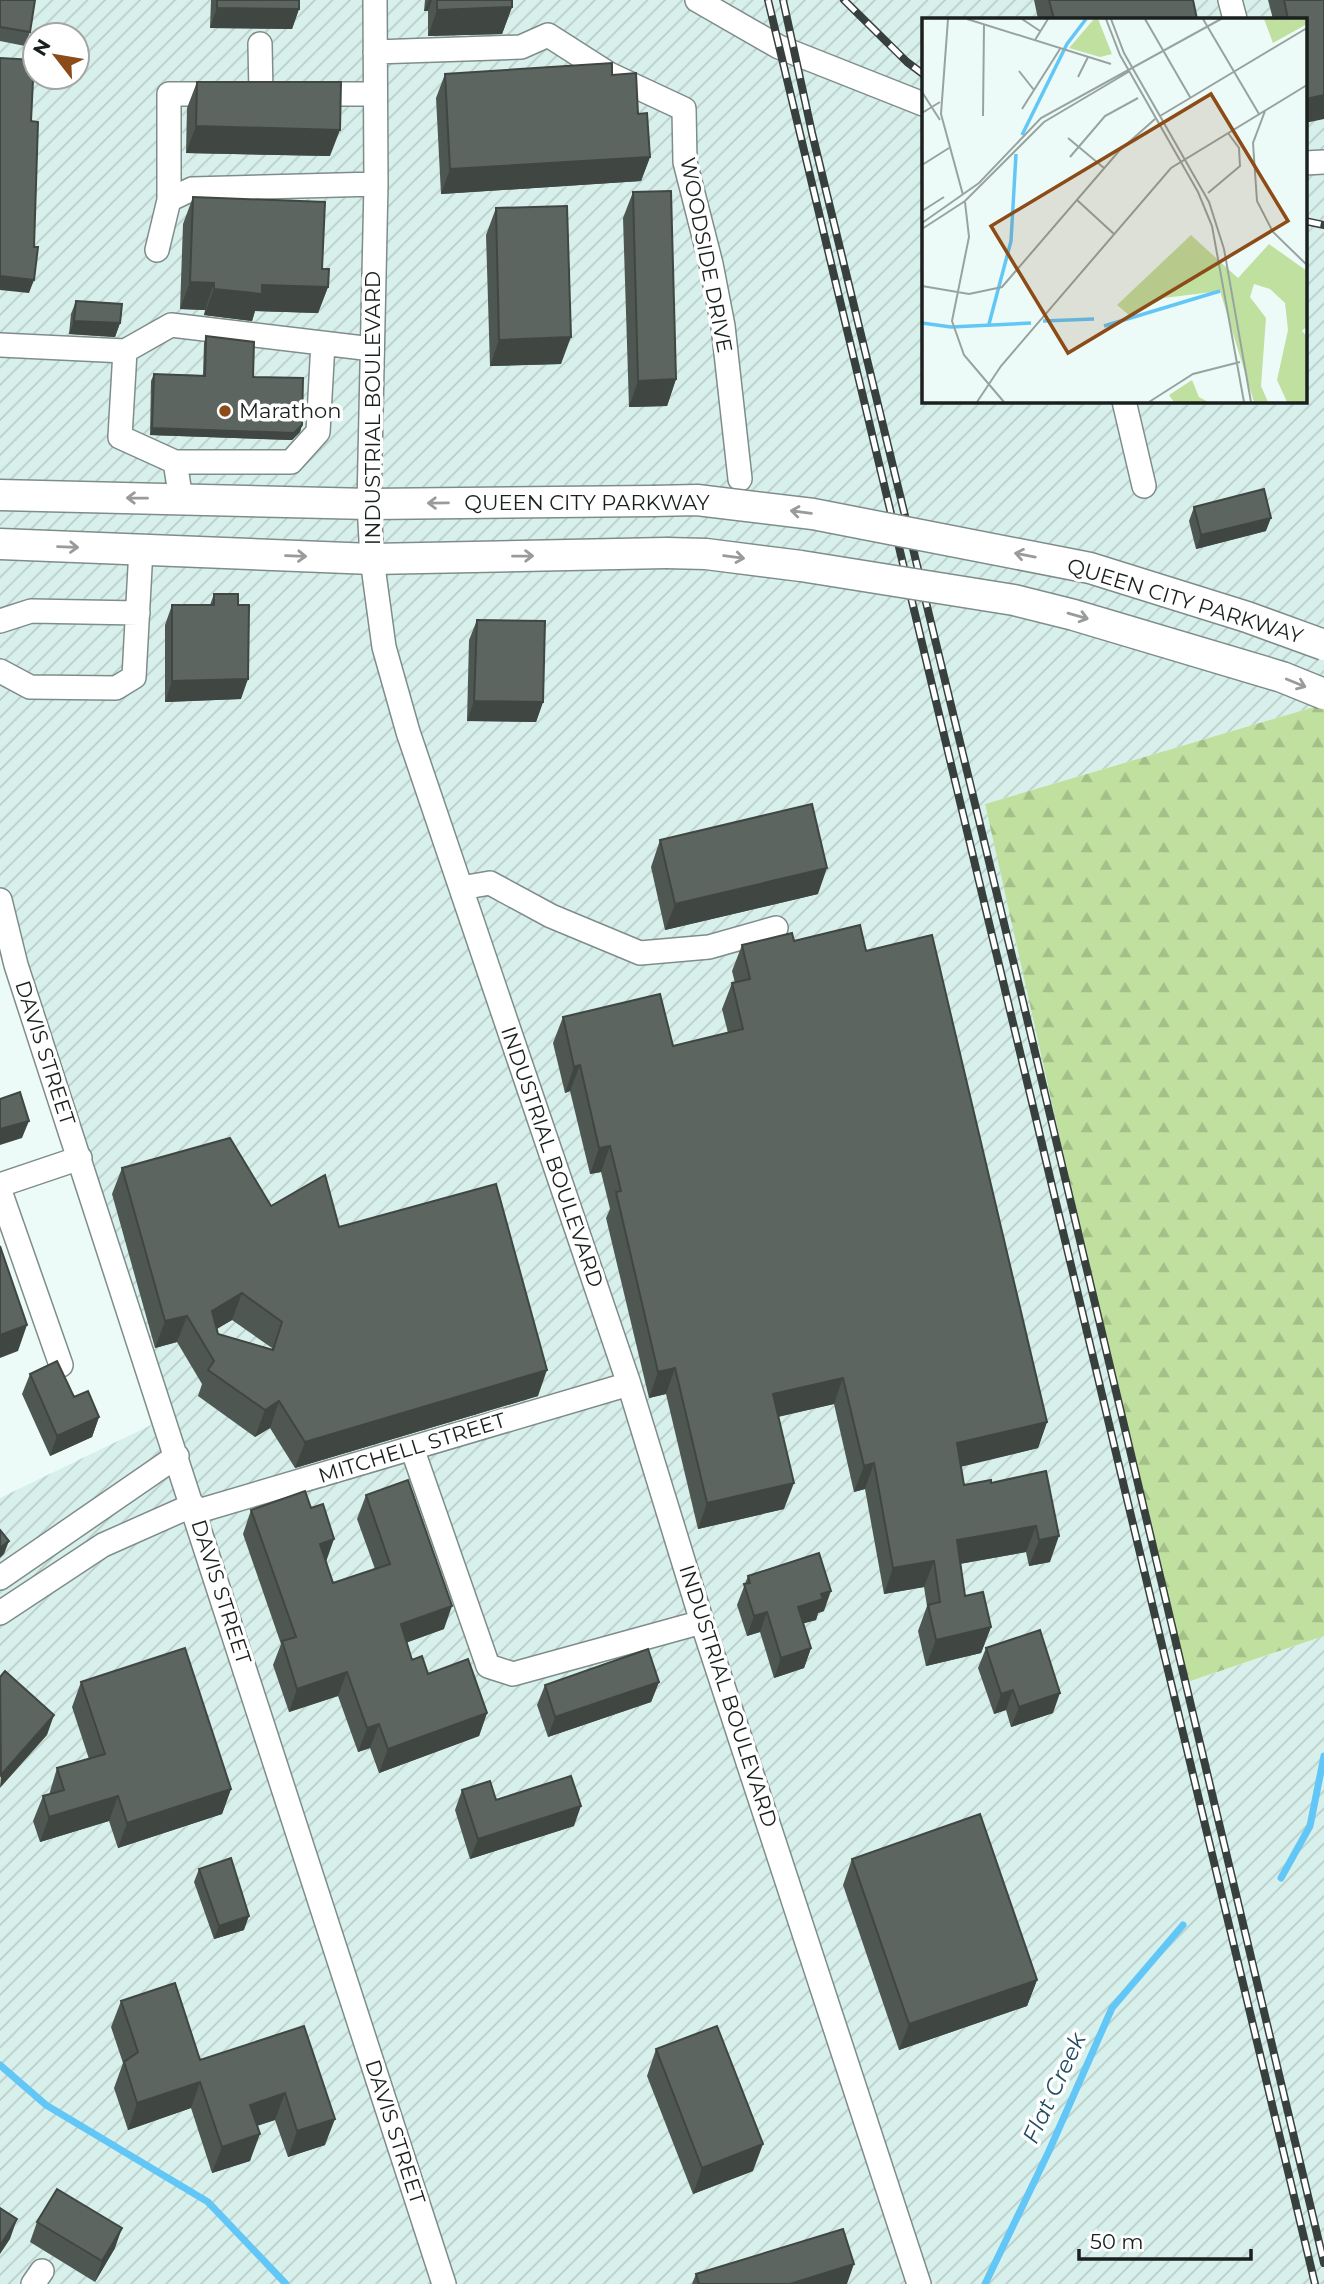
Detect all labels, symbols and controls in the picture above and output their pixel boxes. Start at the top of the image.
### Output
inset map [922,18,1306,402]
north arrow [21,21,91,91]
text: N [28,35,56,60]
street label: WOODSIDE DRIVE [675,155,738,355]
street label: INDUSTRIAL BOULEVARD [360,271,385,545]
place label: Marathon [239,398,342,423]
marker: Marathon [217,403,233,419]
street label: QUEEN CITY PARKWAY [464,490,710,515]
one-way arrow [125,492,148,505]
one-way arrow [426,496,449,510]
one-way arrow [790,506,813,519]
one-way arrow [56,540,79,553]
one-way arrow [1014,548,1037,561]
one-way arrow [284,549,307,562]
one-way arrow [511,549,534,562]
one-way arrow [722,551,744,564]
street label: QUEEN CITY PARKWAY [1064,553,1307,649]
one-way arrow [1067,611,1089,624]
one-way arrow [1284,677,1306,690]
street label: DAVIS STREET [10,977,81,1128]
street label: INDUSTRIAL BOULEVARD [496,1023,609,1291]
street label: MITCHELL STREET [315,1407,509,1488]
street label: DAVIS STREET [186,1516,257,1667]
street label: INDUSTRIAL BOULEVARD [674,1562,783,1830]
water label: Flat Creek [1016,2027,1092,2148]
street label: DAVIS STREET [360,2056,431,2207]
scale bar [1079,2218,1250,2262]
text: 50 m [1090,2229,1144,2254]

